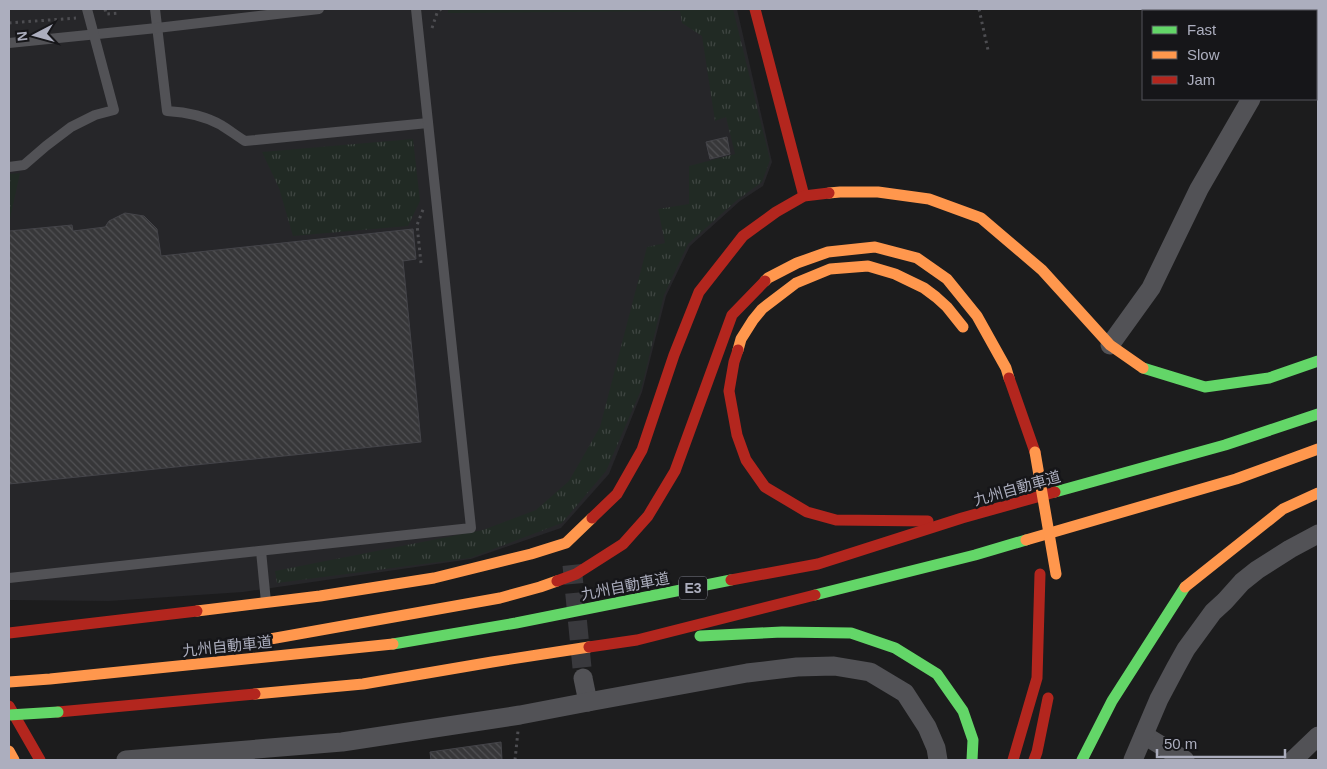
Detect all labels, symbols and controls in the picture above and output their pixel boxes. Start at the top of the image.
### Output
north arrow [10,10,60,60]
legend [1142,10,1317,100]
text: Fast [1187,21,1217,38]
text: N [14,30,31,42]
text: Slow [1187,46,1220,63]
text: Jam [1187,71,1215,88]
street label: 九州自動車道 [971,467,1063,509]
street label: 九州自動車道 [579,569,671,603]
road number: E3 [679,576,707,600]
street label: 九州自動車道 [181,633,273,659]
scale bar [1157,726,1284,758]
text: 50 m [1164,735,1197,752]

